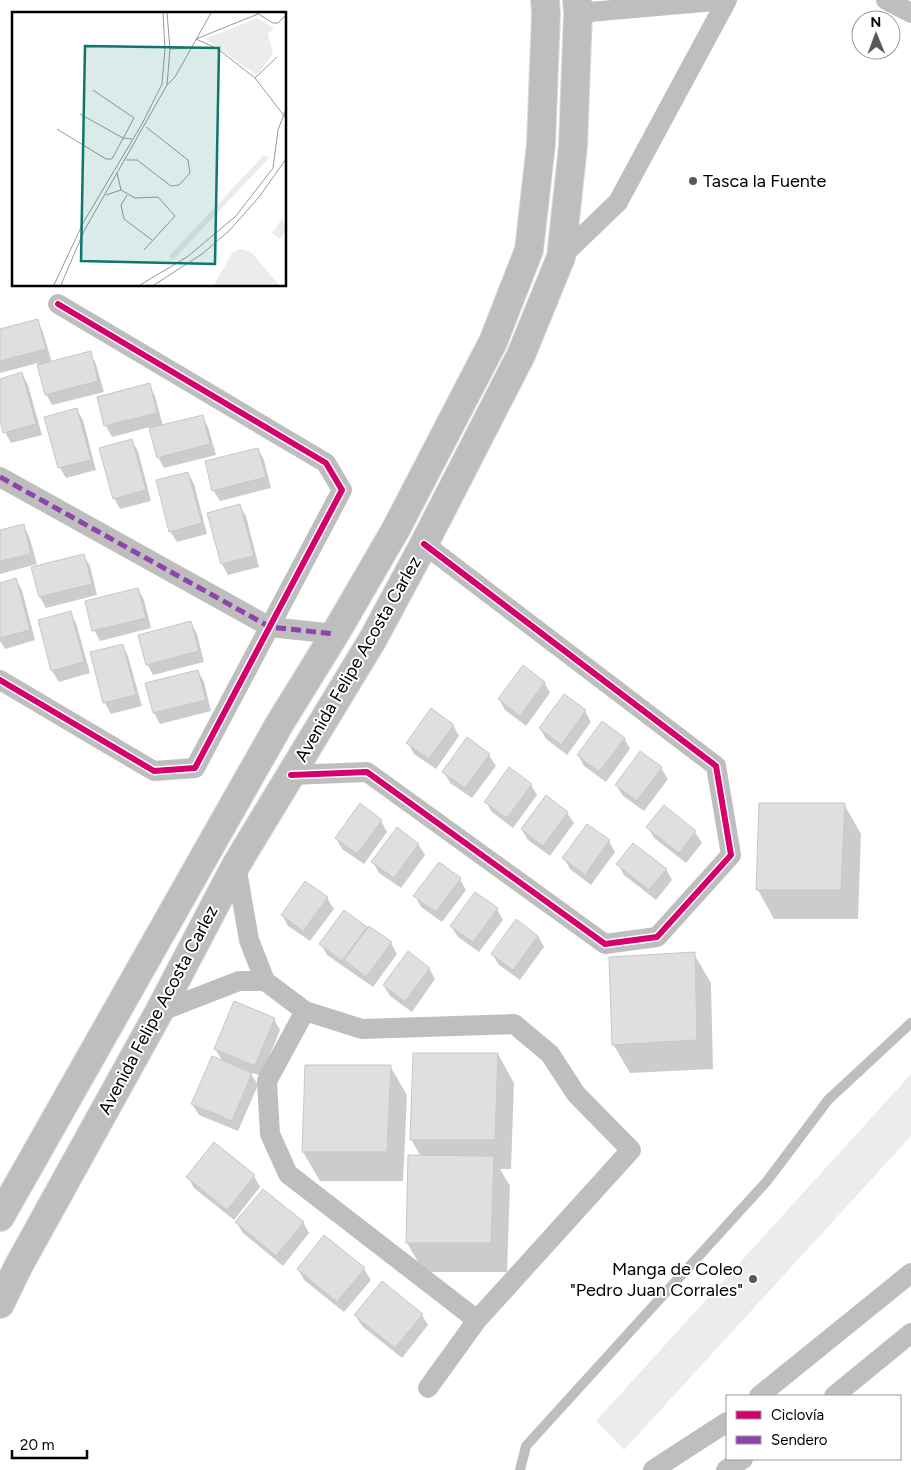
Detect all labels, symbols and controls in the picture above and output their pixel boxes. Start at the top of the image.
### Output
north arrow [851,10,901,60]
inset map [12,12,286,286]
text: N [870,14,881,31]
place label: Tasca la Fuente [703,170,827,192]
marker: Tasca la Fuente [687,175,699,187]
street label: Avenida Felipe Acosta Carlez [290,552,426,766]
street label: Avenida Felipe Acosta Carlez [93,901,223,1118]
place label: Manga de Coleo "Pedro Juan Corrales" [570,1258,743,1301]
marker: Manga de Coleo "Pedro Juan Corrales" [747,1273,759,1285]
legend [726,1395,901,1460]
text: Ciclovía [771,1406,824,1424]
scale bar [12,1428,88,1460]
text: Sendero [771,1431,828,1449]
text: 20 m [20,1436,54,1454]

